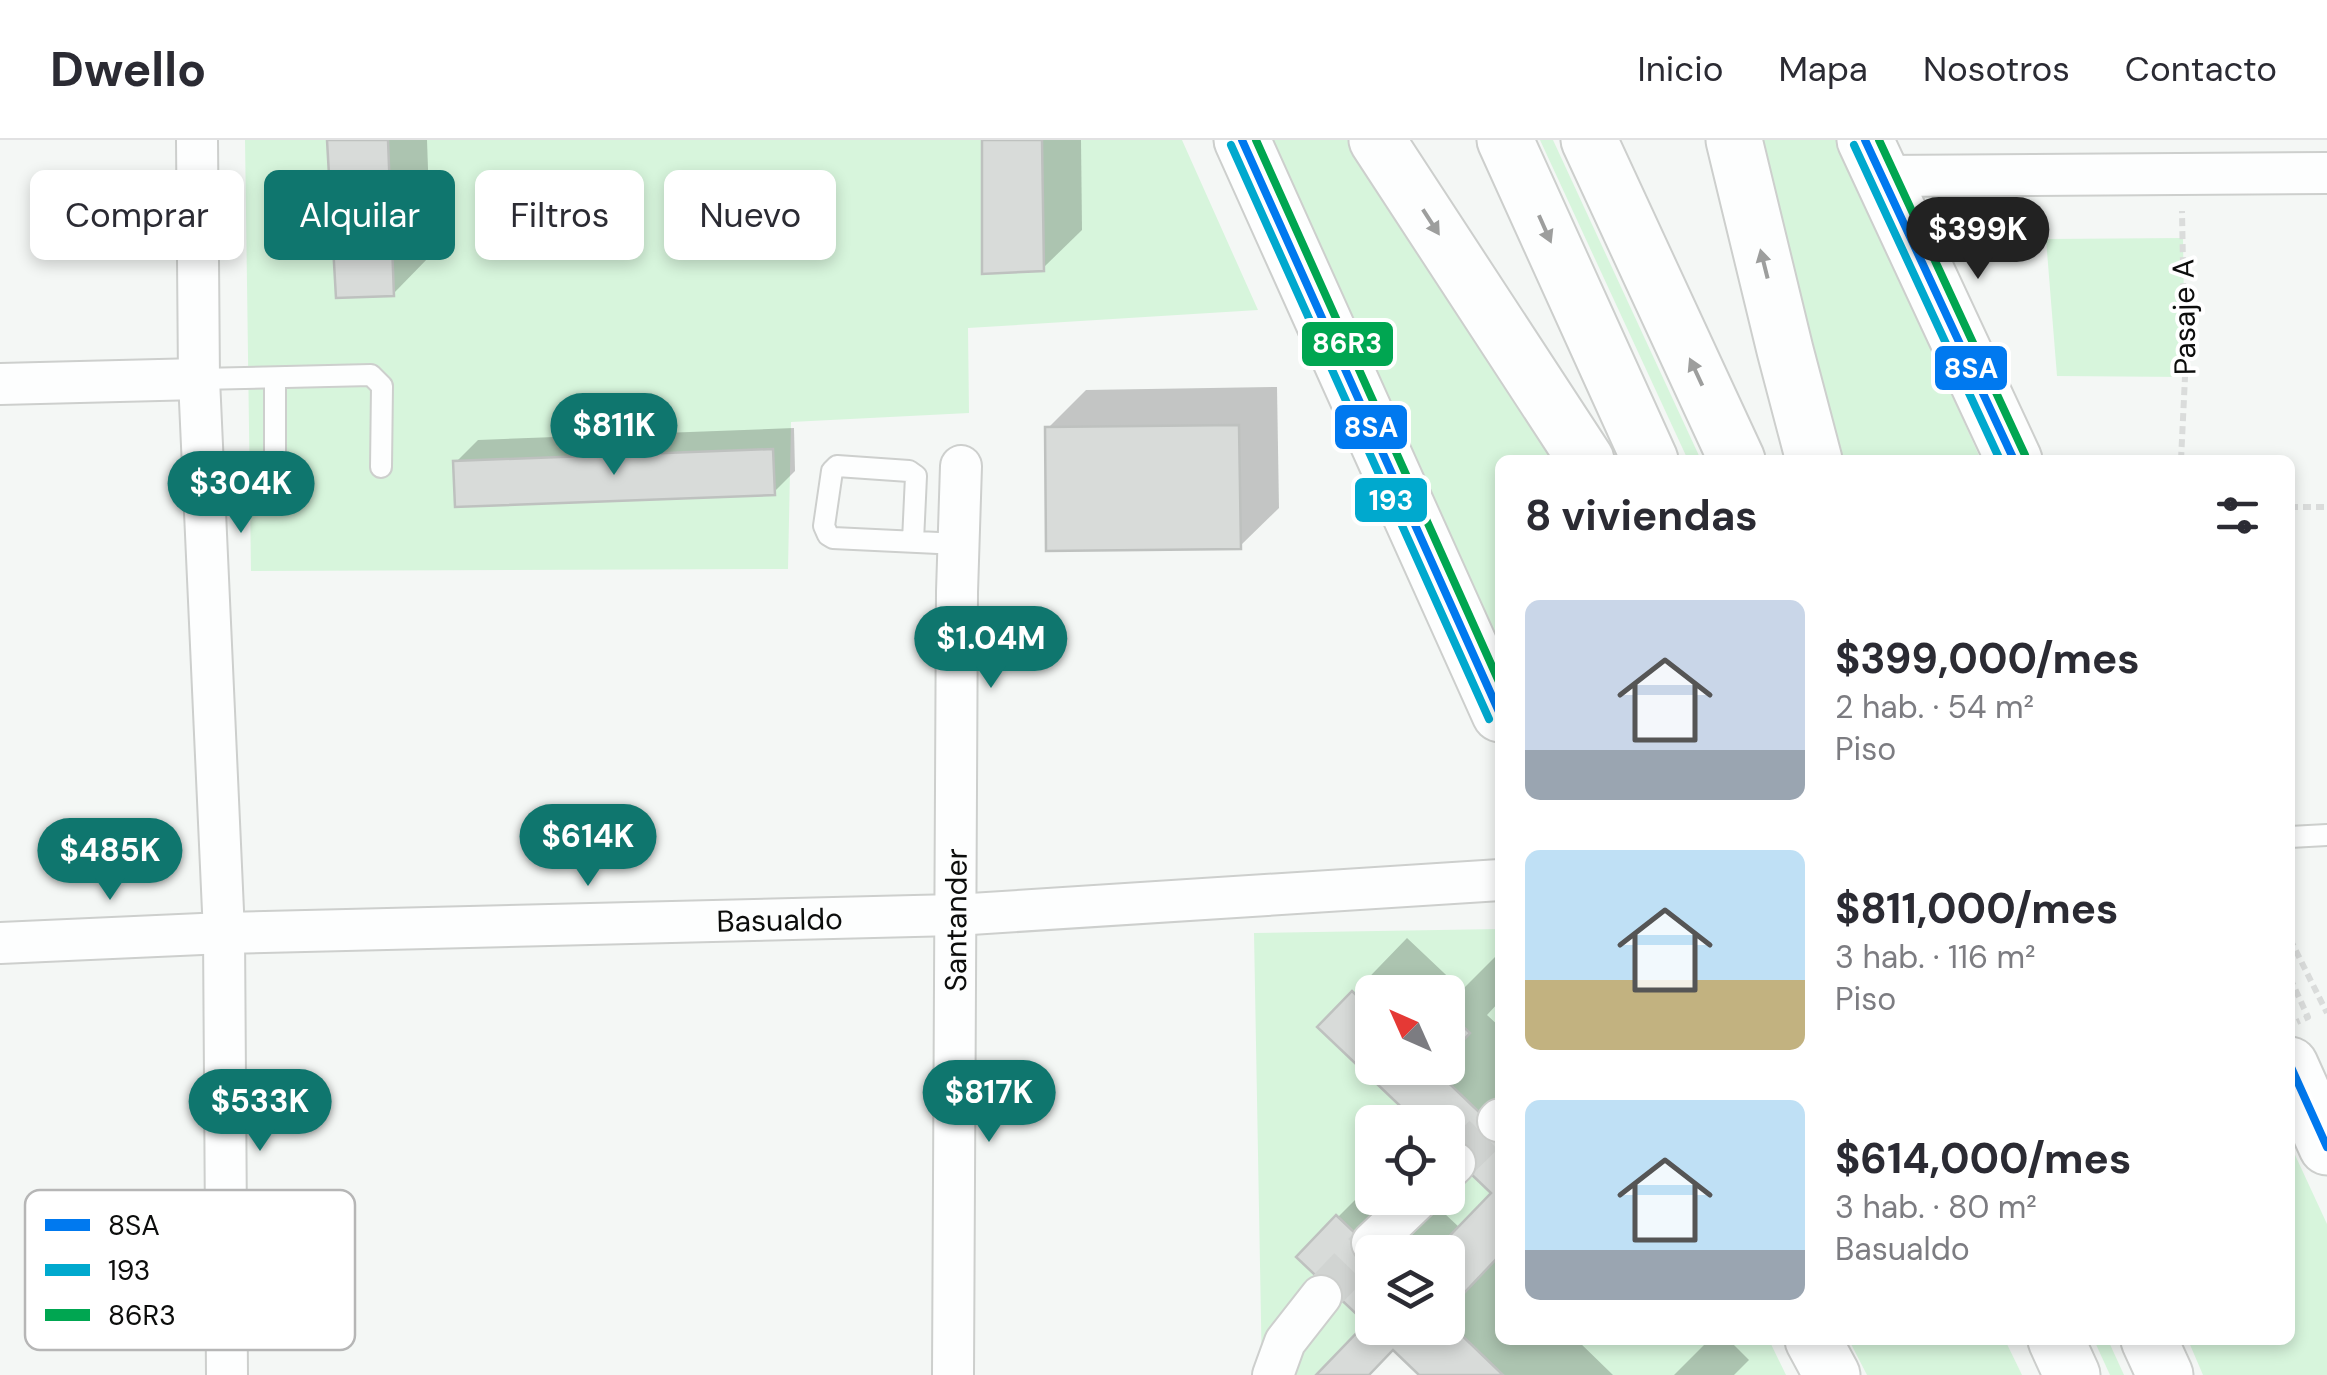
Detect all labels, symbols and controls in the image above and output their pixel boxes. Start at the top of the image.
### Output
text: Dwello [50,38,206,101]
text: Inicio [1638,46,1723,92]
text: Mapa [1778,46,1868,92]
text: Nosotros [1923,46,2070,92]
text: Contacto [2125,46,2277,92]
chip: Comprar [30,170,244,260]
chip: Alquilar [264,170,455,260]
chip: Filtros [475,170,644,260]
chip: Nuevo [664,170,836,260]
pin: $399K [1908,197,2048,282]
one-way arrow [1421,208,1439,235]
text: $399K [1928,208,2028,250]
one-way arrow [1537,215,1554,244]
one-way arrow [1756,248,1771,279]
street label: Pasaje A [2163,258,2205,376]
line badge: 86R3 [1300,320,1395,368]
text: 86R3 [1312,325,1382,362]
line badge: 8SA [1933,344,2009,392]
text: 8SA [1944,350,1998,387]
one-way arrow [1688,357,1705,386]
pin: $811K [544,393,684,478]
line badge: 8SA [1333,403,1409,451]
text: $811K [572,404,656,446]
text: 8SA [1344,409,1398,446]
pin: $304K [171,451,311,536]
text: $304K [190,462,292,504]
line badge: 193 [1353,476,1429,524]
text: 193 [1369,482,1413,519]
text: 8 viviendas [1525,488,1758,543]
icon: filters [2210,488,2265,543]
pin: $1.04M [910,606,1072,691]
text: $1.04M [936,617,1046,659]
text: $399,000/mes [1835,631,2140,686]
icon: home [1605,640,1725,760]
text: 2 hab. · 54 m² [1835,686,2034,728]
text: Piso [1835,728,1896,770]
pin: $614K [518,804,658,889]
text: $614K [542,815,634,857]
pin: $485K [40,818,180,903]
text: $485K [59,829,161,871]
street label: Santander [935,848,975,992]
text: $811,000/mes [1835,881,2118,936]
icon: home [1605,890,1725,1010]
street label: Basualdo [716,898,843,940]
text: 3 hab. · 116 m² [1835,936,2036,978]
north arrow [1355,975,1465,1085]
map controls [1355,975,1465,1345]
text: Piso [1835,978,1896,1020]
pin: $817K [919,1060,1059,1145]
pin: $533K [190,1069,330,1154]
text: $817K [945,1071,1033,1113]
text: $533K [211,1080,309,1122]
button: locate [1355,1105,1465,1215]
text: $614,000/mes [1835,1131,2131,1186]
icon: home [1605,1140,1725,1260]
text: 3 hab. · 80 m² [1835,1186,2037,1228]
legend [25,1190,355,1350]
text: 8SA [108,1207,160,1244]
text: Basualdo [1835,1228,1970,1270]
button: layers [1355,1235,1465,1345]
text: 193 [108,1252,150,1289]
text: 86R3 [108,1297,176,1334]

